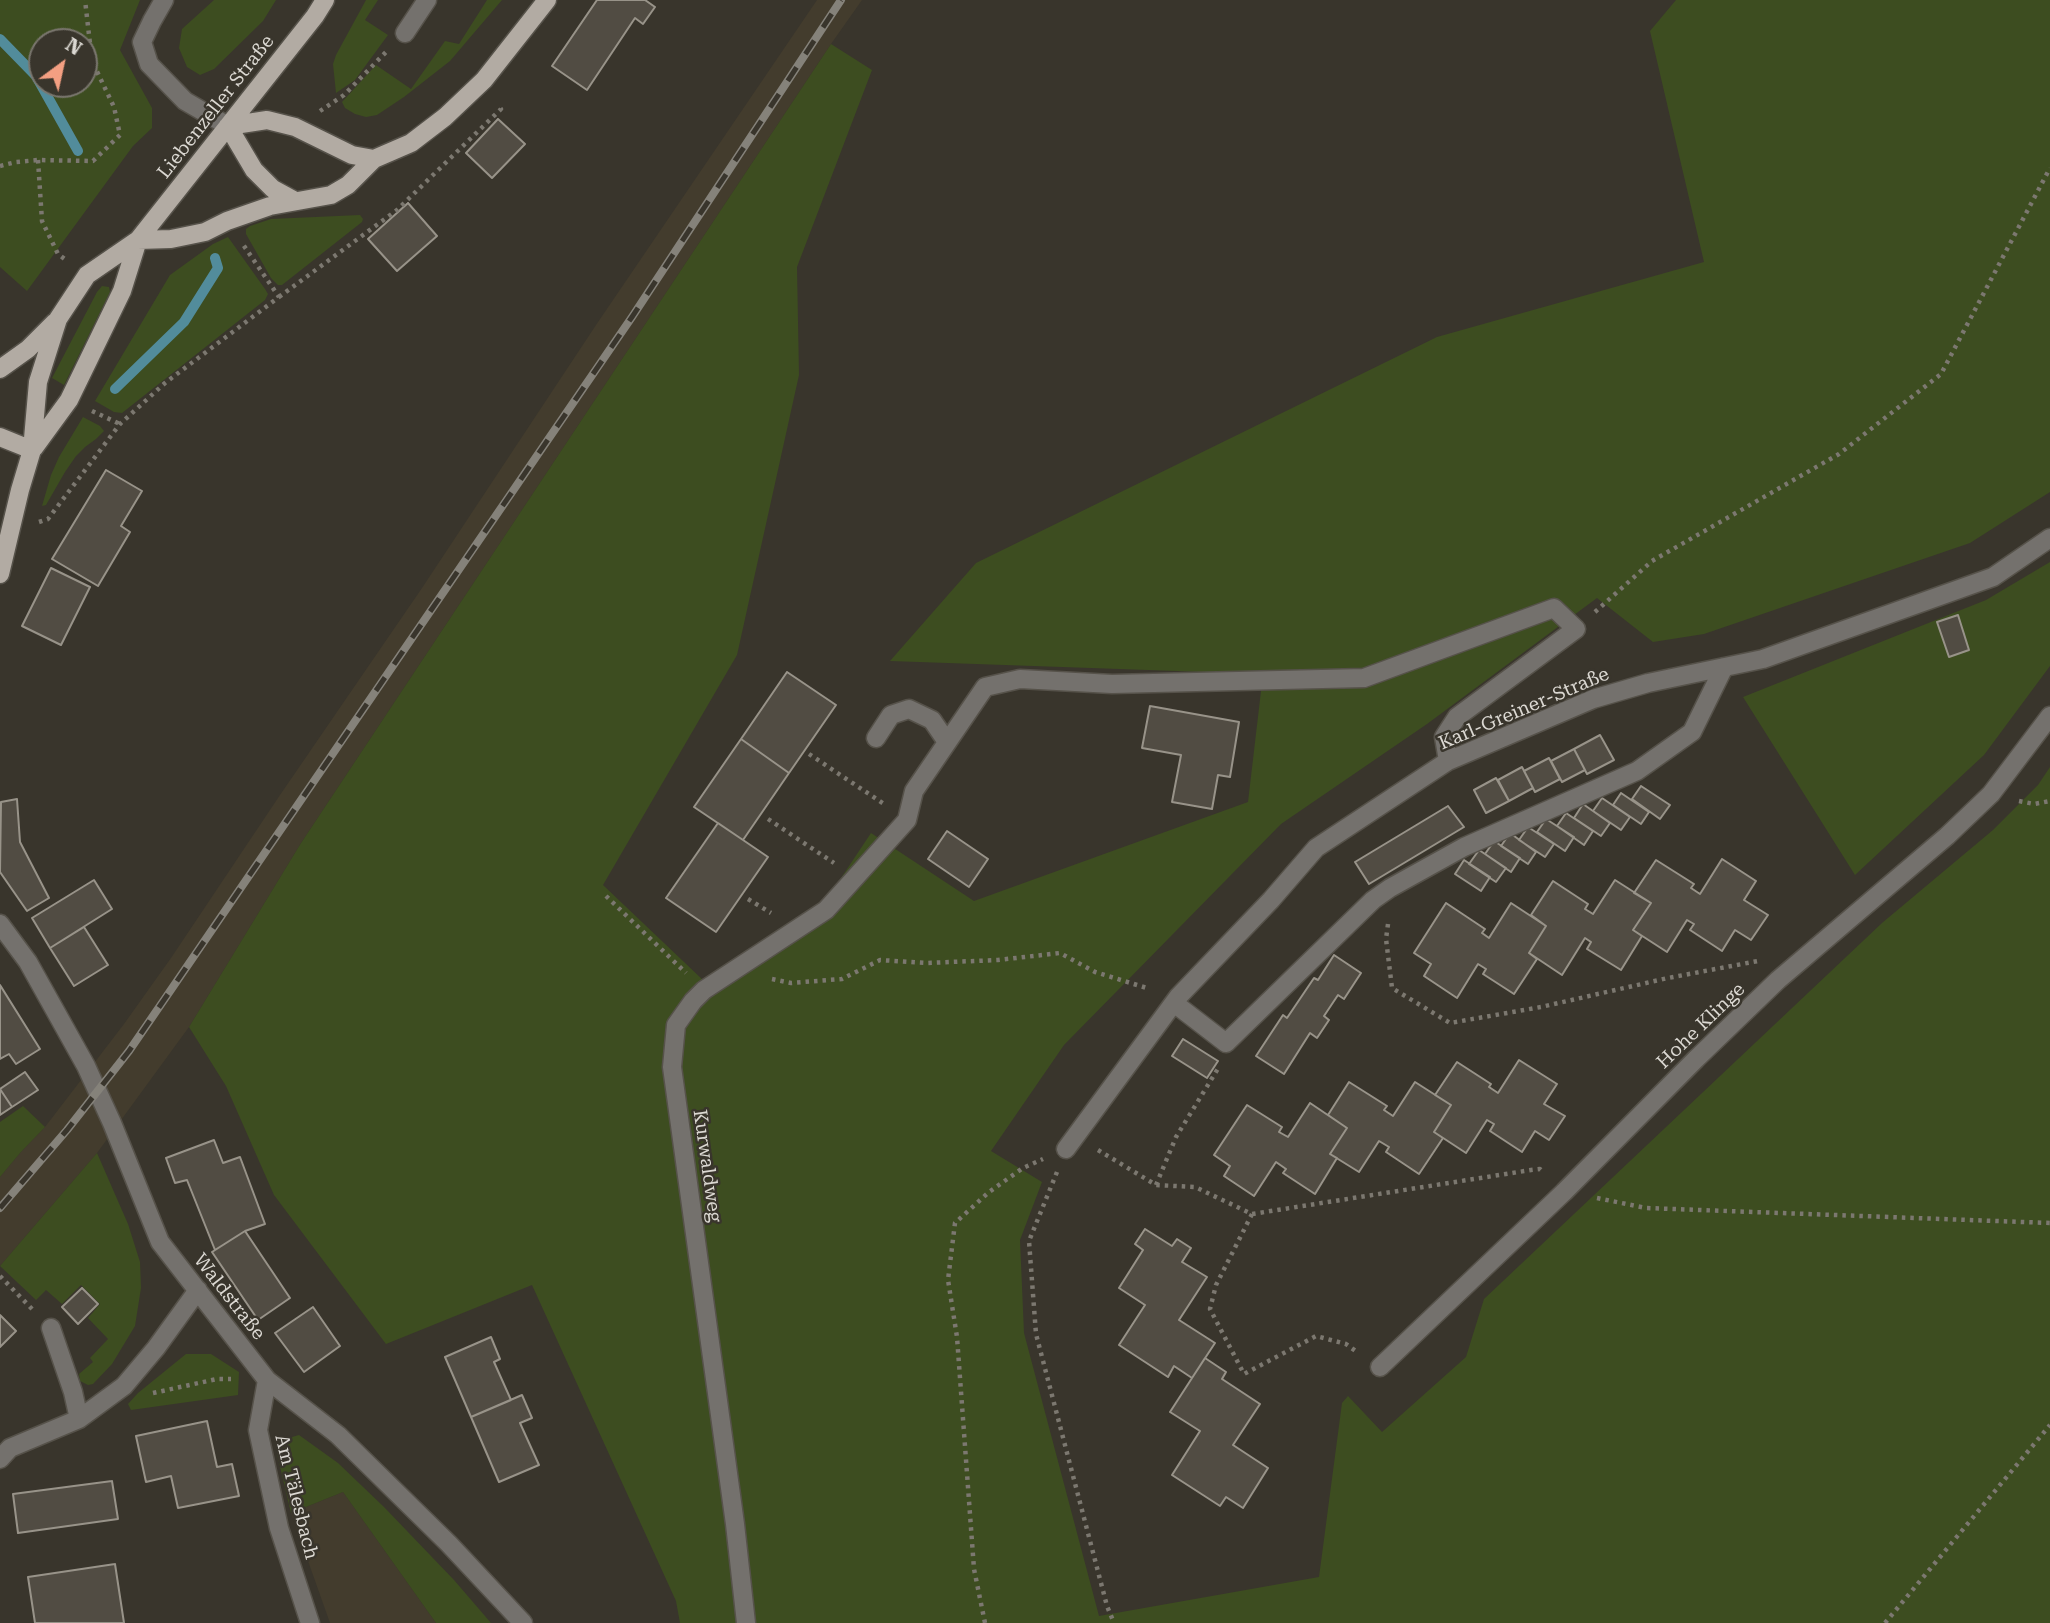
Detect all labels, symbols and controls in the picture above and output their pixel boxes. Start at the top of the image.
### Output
north arrow [28,28,98,98]
street label: Liebenzeller Straße [153,31,279,183]
text: N [61,33,86,60]
street label: Karl-Greiner-Straße [1435,663,1613,755]
street label: Hohe Klinge [1652,978,1750,1074]
street label: Kurwaldweg [688,1108,726,1224]
street label: Waldstraße [188,1249,270,1345]
street label: Am Tälesbach [269,1432,323,1562]

